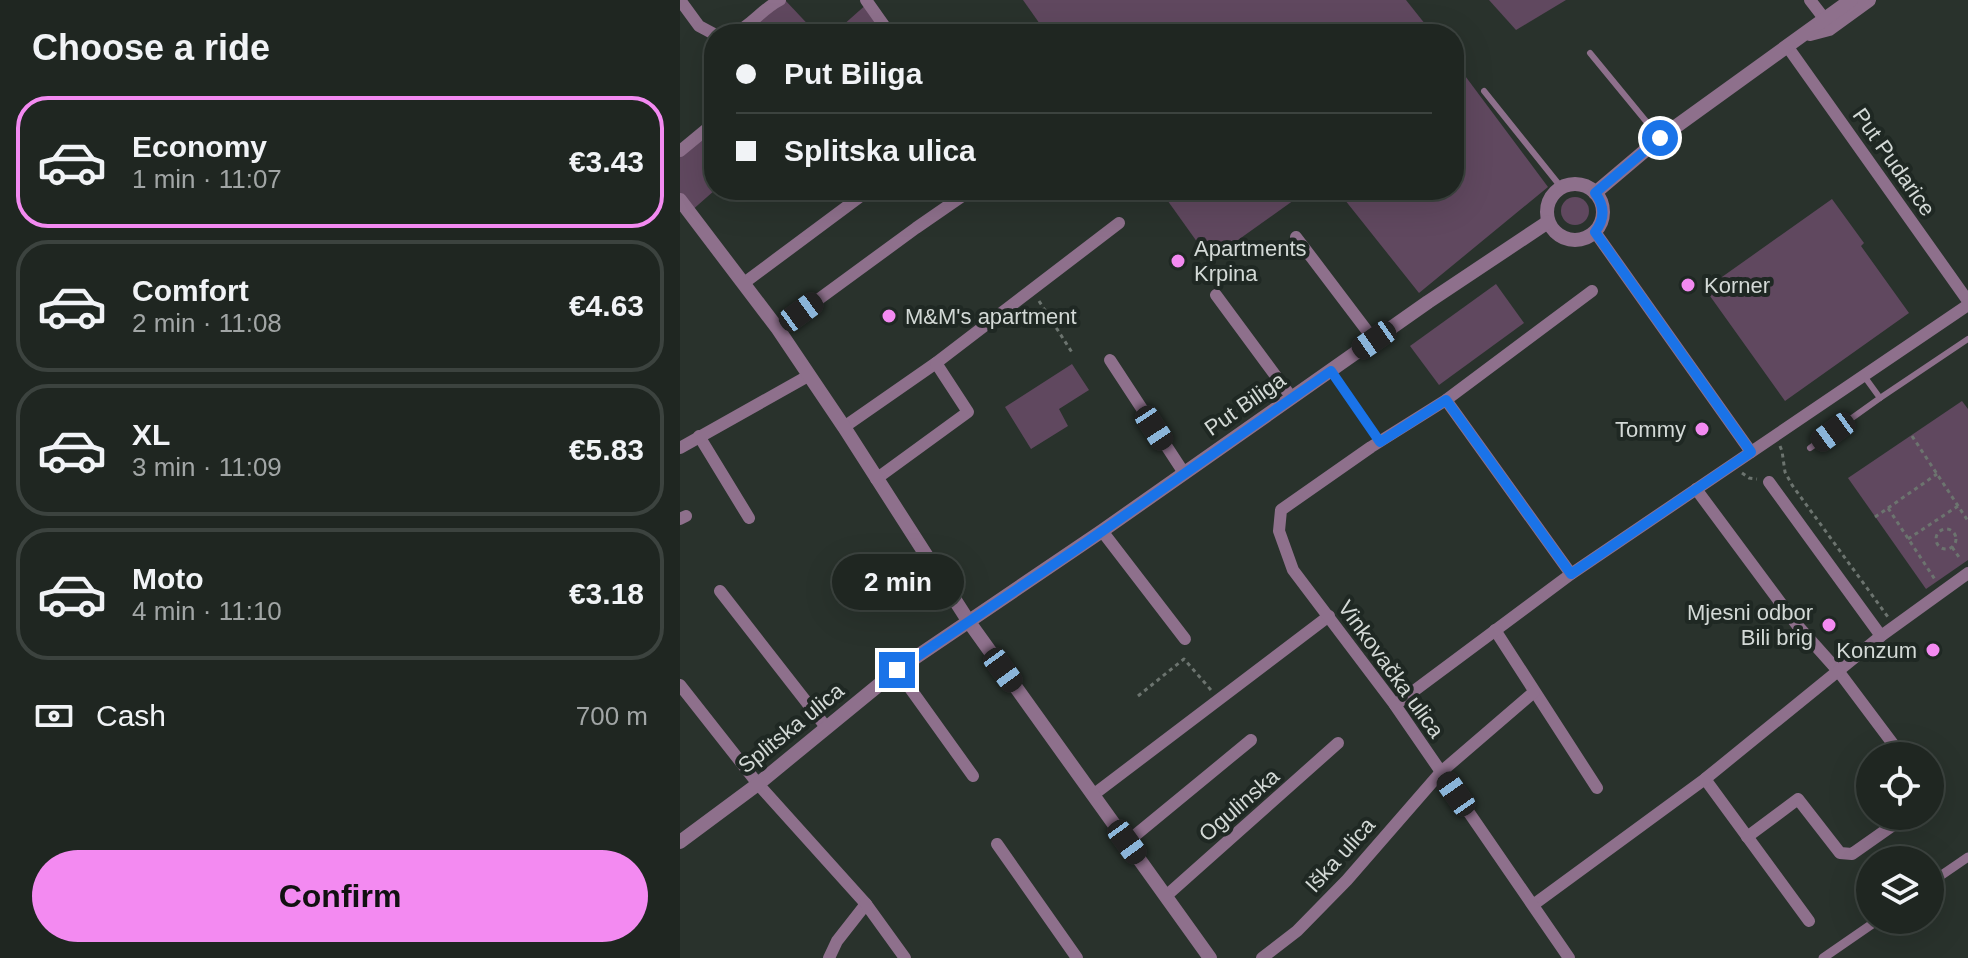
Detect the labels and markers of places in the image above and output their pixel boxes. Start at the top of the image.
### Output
place label: Apartments Krpina [1194,236,1307,286]
marker: Apartments Krpina [1169,252,1187,270]
place label: Korner [1704,273,1770,298]
marker: Korner [1679,276,1697,294]
place label: M&M's apartment [905,304,1077,329]
marker: M&M's apartment [880,307,898,325]
place label: Tommy [1615,417,1686,442]
marker: Tommy [1693,420,1711,438]
place label: Mjesni odbor Bili brig [1687,600,1813,650]
marker: Mjesni odbor Bili brig [1820,616,1838,634]
place label: Konzum [1836,638,1917,663]
marker: Konzum [1924,641,1942,659]

